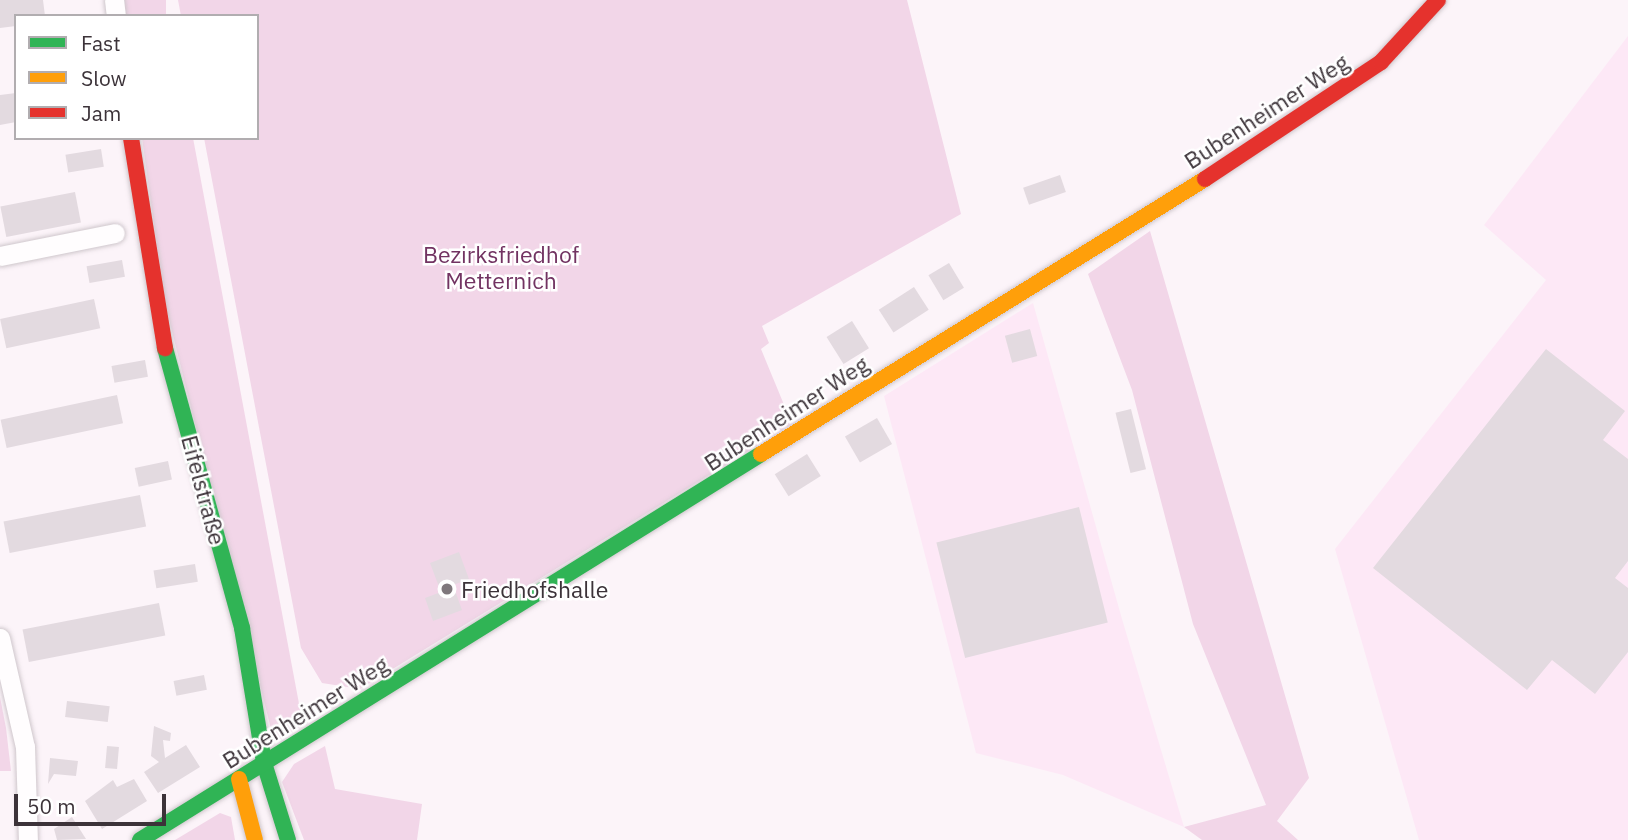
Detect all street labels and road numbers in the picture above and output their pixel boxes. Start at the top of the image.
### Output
street label: Bubenheimer Weg [1179,48,1353,174]
street label: Bubenheimer Weg [699,350,873,476]
street label: Eifelstraße [176,432,232,548]
street label: Bubenheimer Weg [217,650,393,774]

